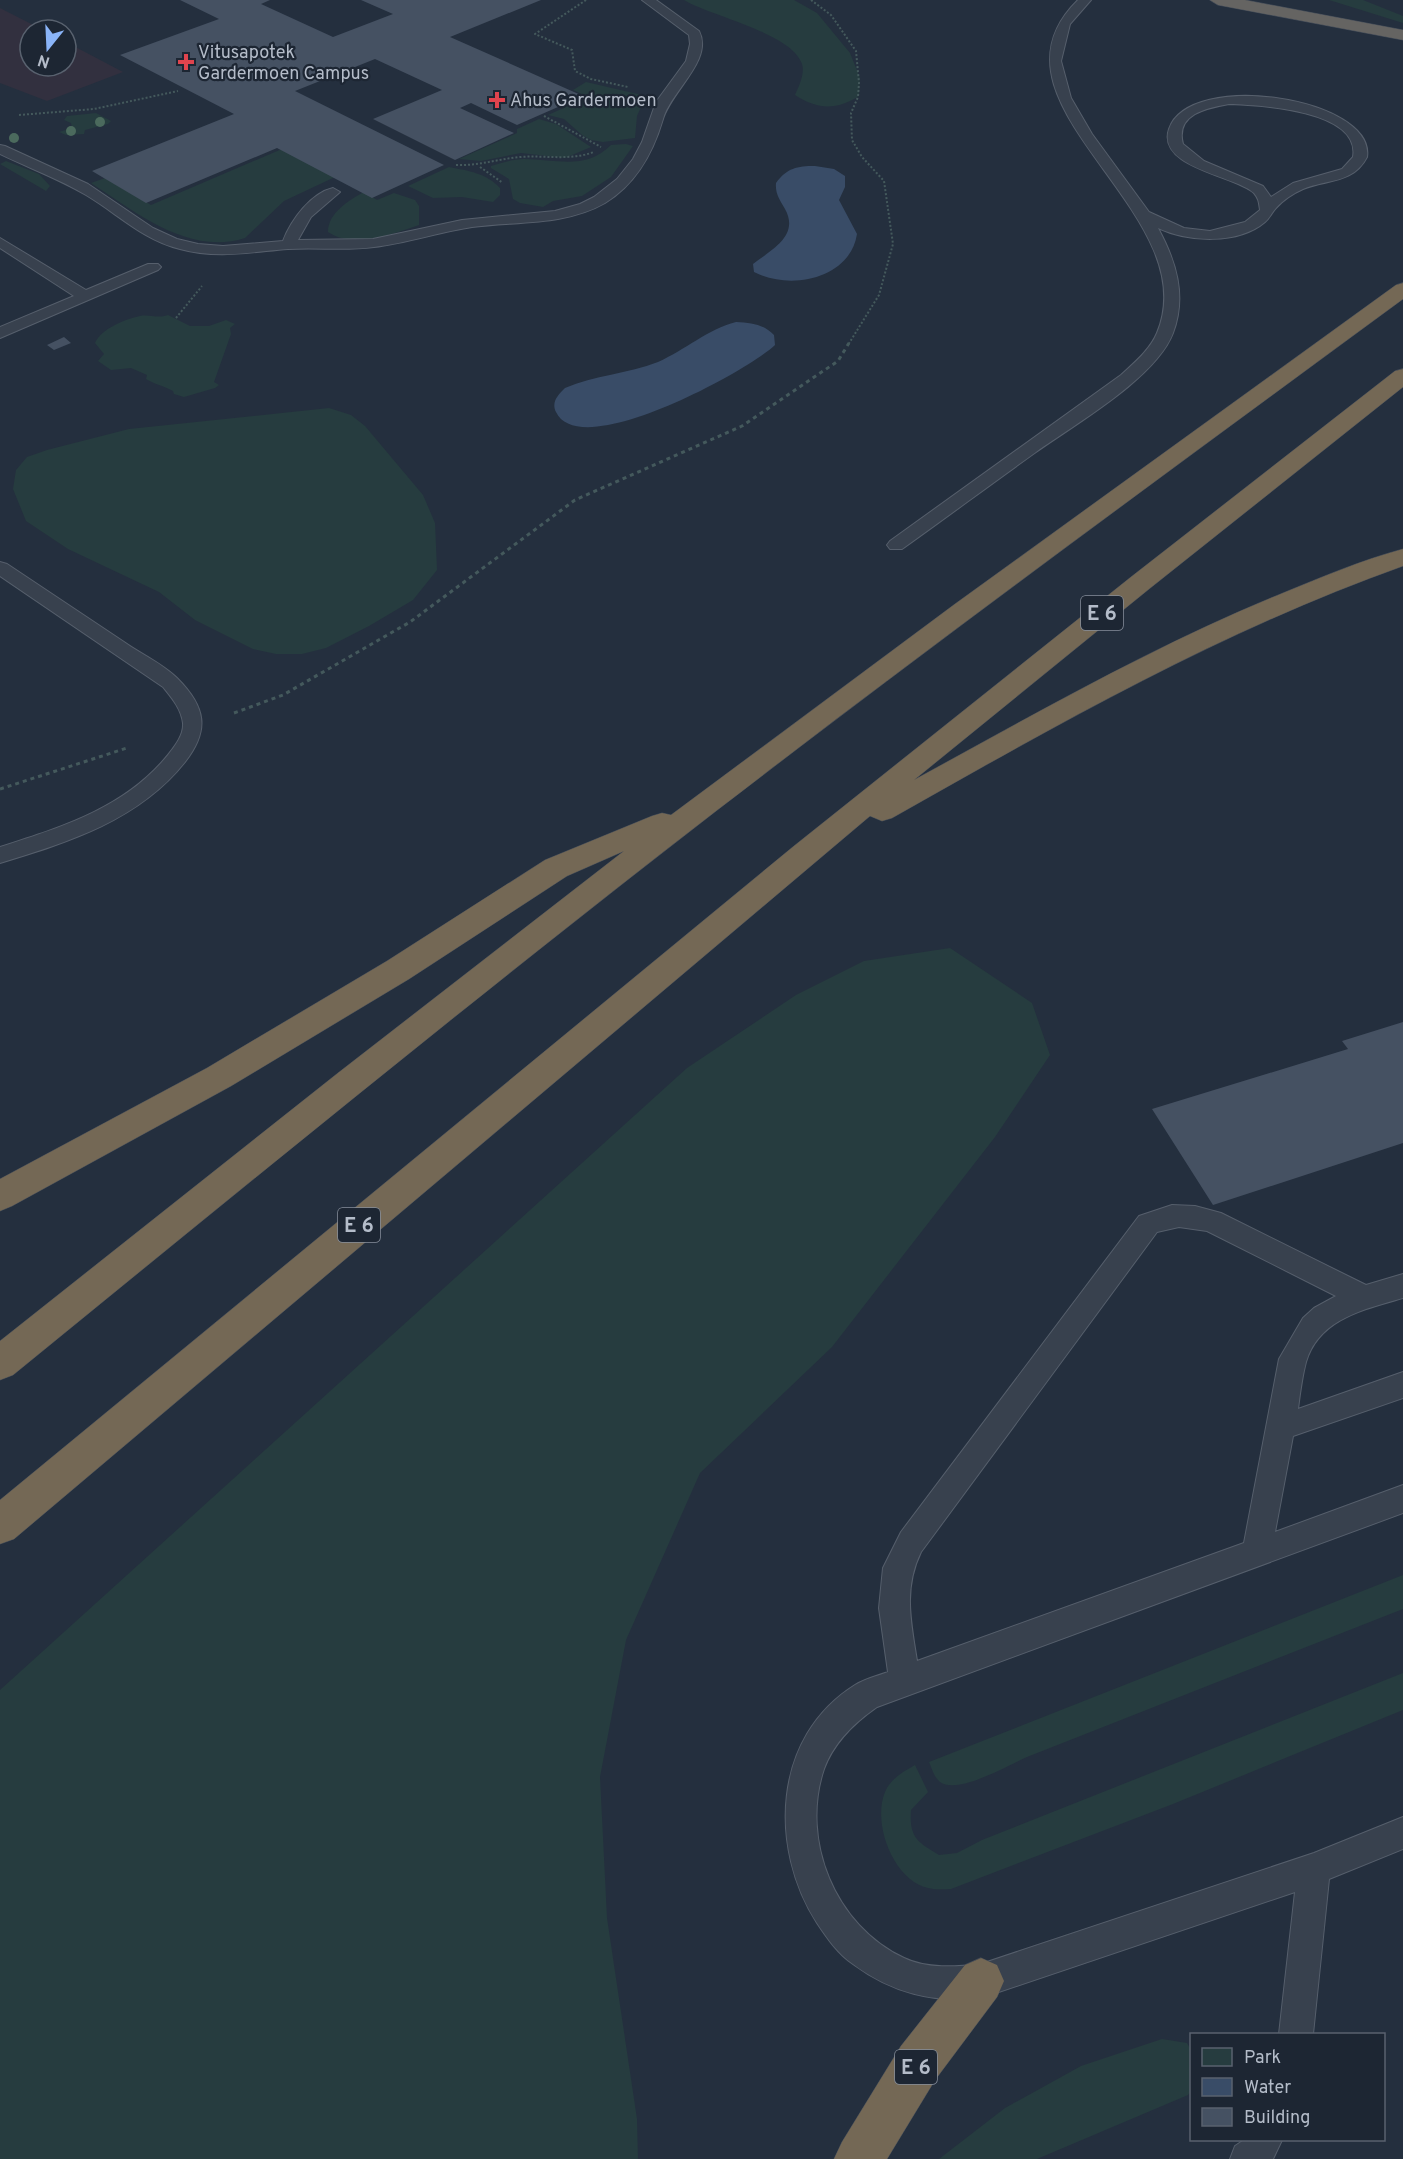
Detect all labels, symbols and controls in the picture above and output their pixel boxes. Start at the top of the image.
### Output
north arrow [18,18,78,78]
place label: Vitusapotek Gardermoen Campus [198,42,369,86]
text: N [35,49,53,72]
marker: Vitusapotek Gardermoen Campus [179,55,193,69]
place label: Ahus Gardermoen [510,90,657,113]
marker: Ahus Gardermoen [488,91,506,109]
road number: E 6 [1081,596,1123,630]
road number: E 6 [338,1208,380,1242]
legend [1190,2033,1385,2141]
text: Park [1244,2047,1281,2070]
road number: E 6 [895,2050,937,2084]
text: Water [1244,2077,1291,2100]
text: Building [1244,2107,1310,2130]

